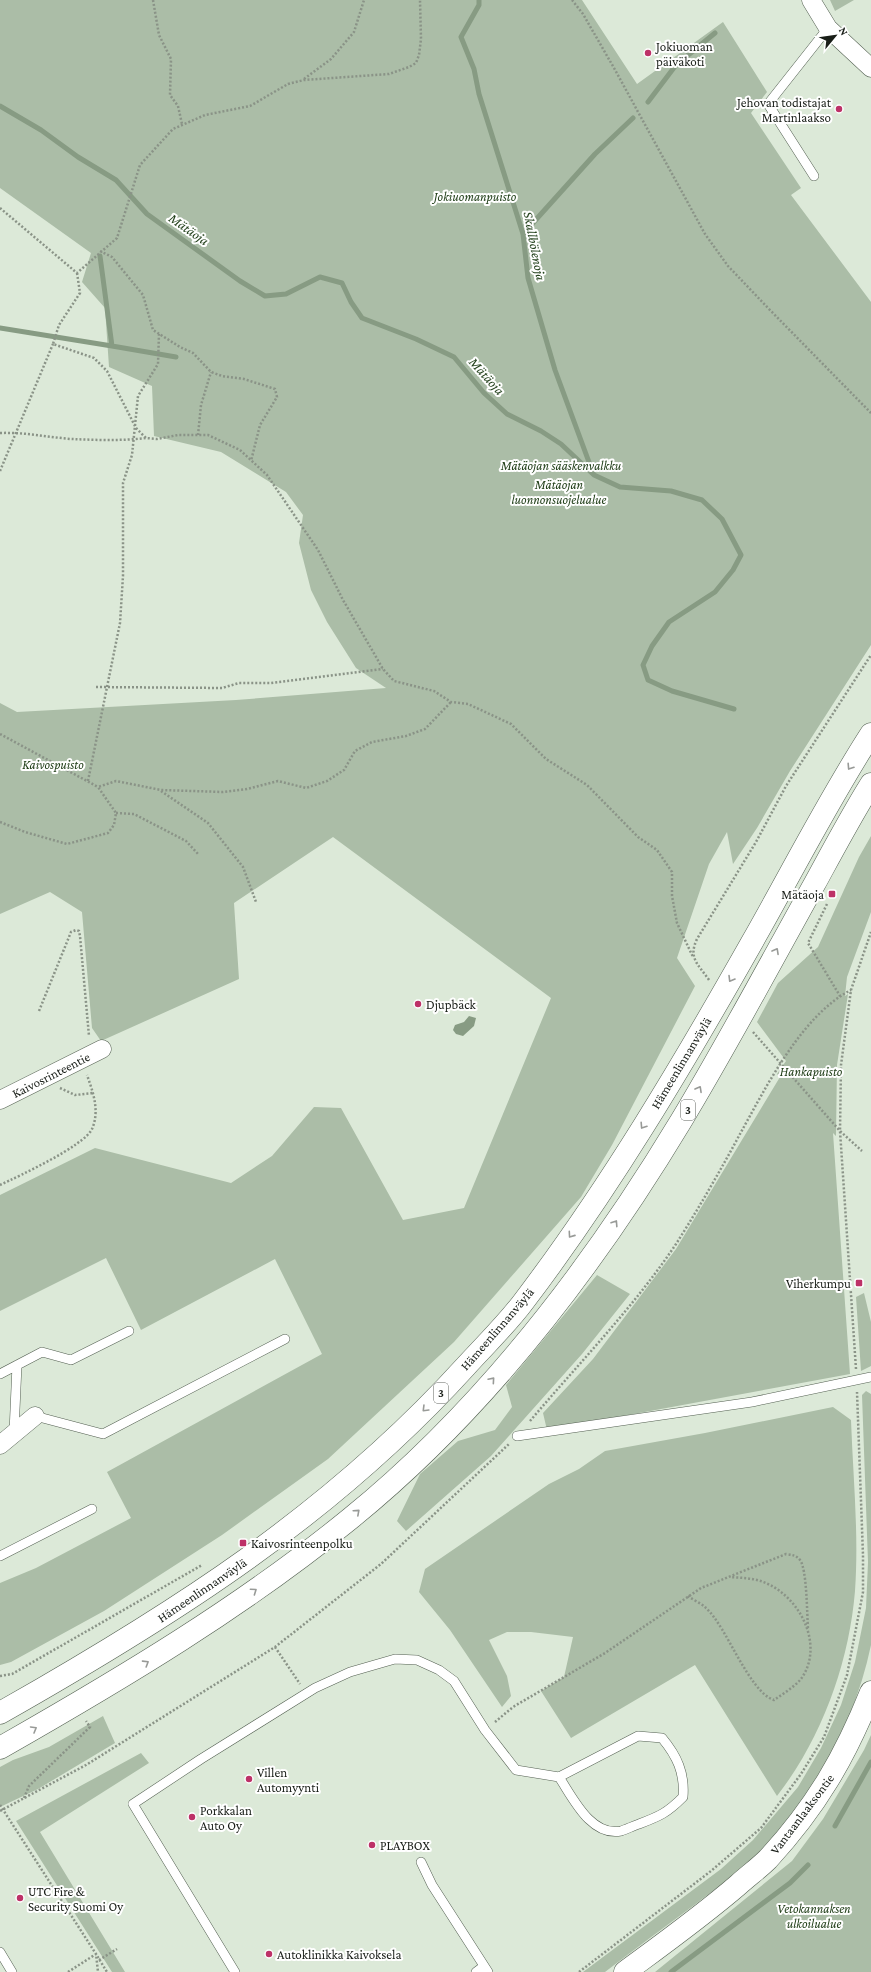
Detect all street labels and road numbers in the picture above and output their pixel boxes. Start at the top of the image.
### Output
street label: Hämeenlinnanväylä [648,1014,714,1112]
street label: Kaivosrinteentie [10,1049,93,1101]
road number: 3 [681,1100,695,1120]
street label: Hämeenlinnanväylä [457,1285,537,1373]
road number: 3 [434,1383,448,1403]
street label: Hämeenlinnanväylä [155,1555,249,1625]
street label: Vantaanlaaksontie [767,1771,837,1857]

